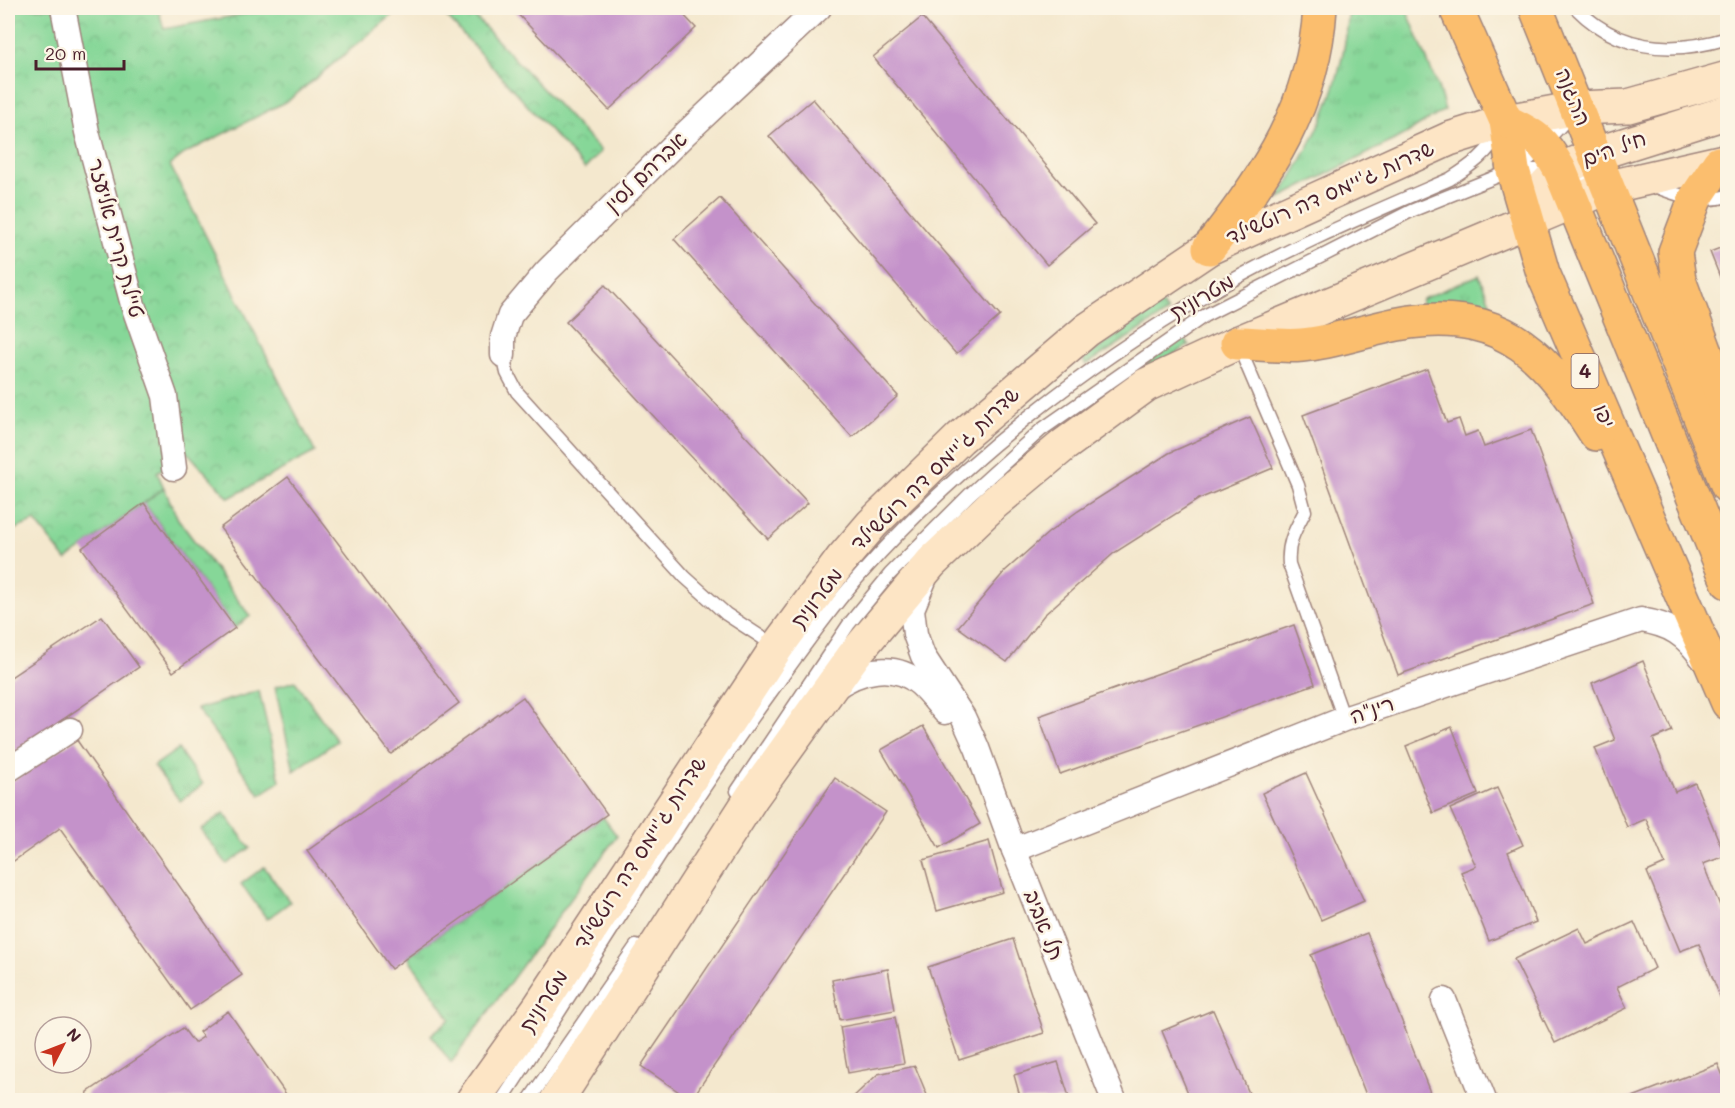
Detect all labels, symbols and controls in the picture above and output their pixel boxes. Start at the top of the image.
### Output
scale bar [36,33,124,71]
text: 20 m [45,41,86,65]
street label: ההגנה [1551,64,1598,129]
street label: חיל הים [1578,124,1649,172]
street label: אברהם לסין [598,125,693,218]
street label: שדרות ג'יימס דה רוטשילד [1221,133,1438,250]
street label: טיילת קרית אליעזר [83,155,152,320]
street label: מטרונית [1164,267,1238,325]
road number: 4 [1572,354,1598,388]
street label: שדרות ג'יימס דה רוטשילד [844,380,1024,556]
street label: יפו [1588,399,1622,432]
street label: מטרונית [784,561,848,633]
street label: רינ"ה [1346,689,1397,729]
street label: שדרות ג'יימס דה רוטשילד [566,750,711,954]
street label: תל אביב [1019,885,1072,964]
street label: מטרונית [512,964,573,1037]
north arrow [33,1015,93,1075]
text: N [63,1023,86,1046]

